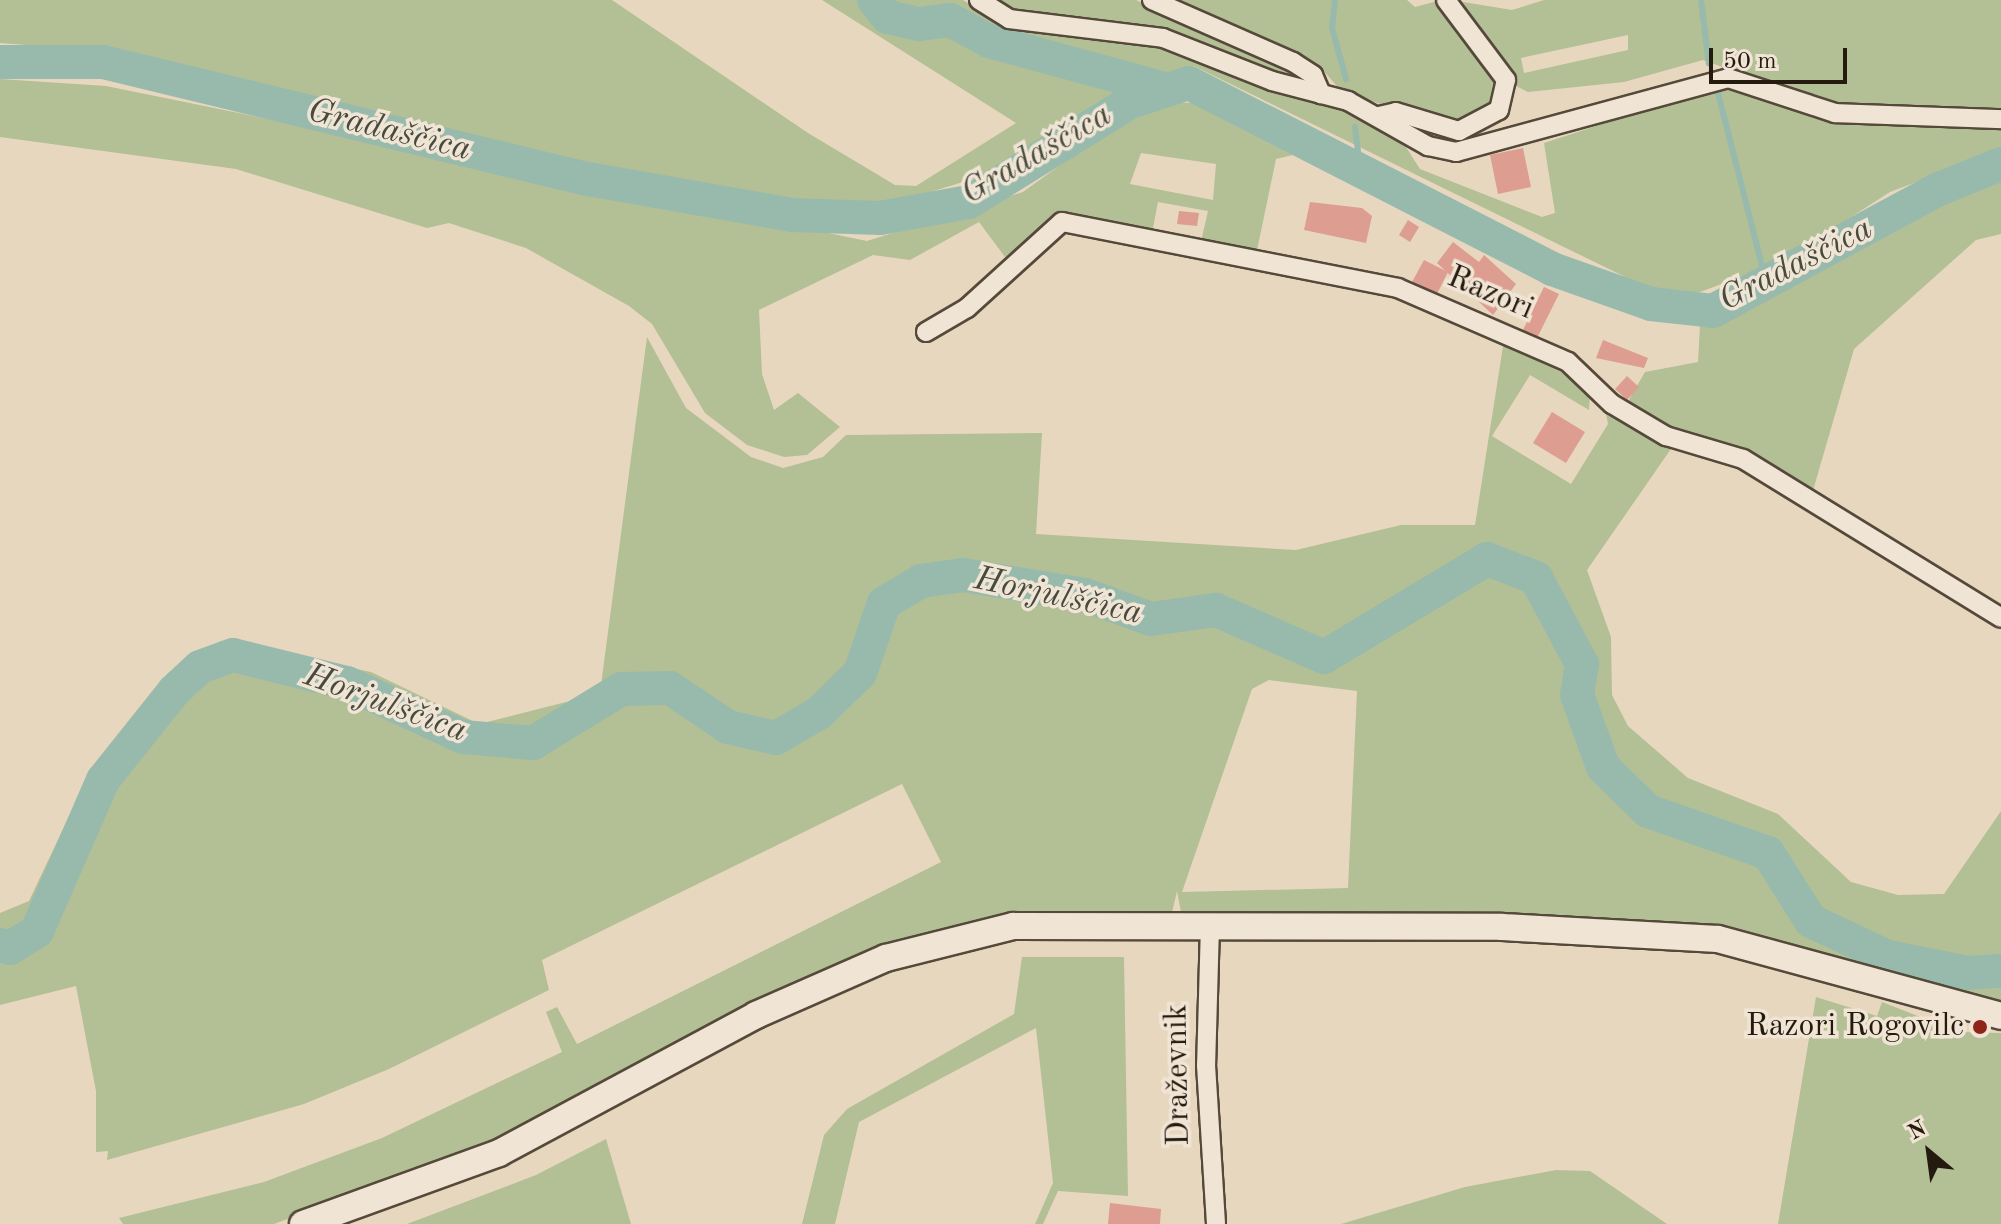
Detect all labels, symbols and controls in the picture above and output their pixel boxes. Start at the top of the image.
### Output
scale bar [1713,32,1851,82]
text: 50 m [1723,50,1777,74]
water label: Gradaščica [303,91,475,171]
water label: Gradaščica [955,96,1119,214]
water label: Gradaščica [1712,209,1880,321]
street label: Razori [1441,259,1539,329]
water label: Horjulščica [970,559,1146,635]
water label: Horjulščica [298,656,472,752]
street label: Draževnik [1159,1004,1199,1146]
place label: Razori Rogovilc [1746,1008,1964,1046]
marker: Razori Rogovilc [1971,1018,1989,1036]
north arrow [1889,1112,1969,1192]
text: N [1905,1117,1930,1145]

